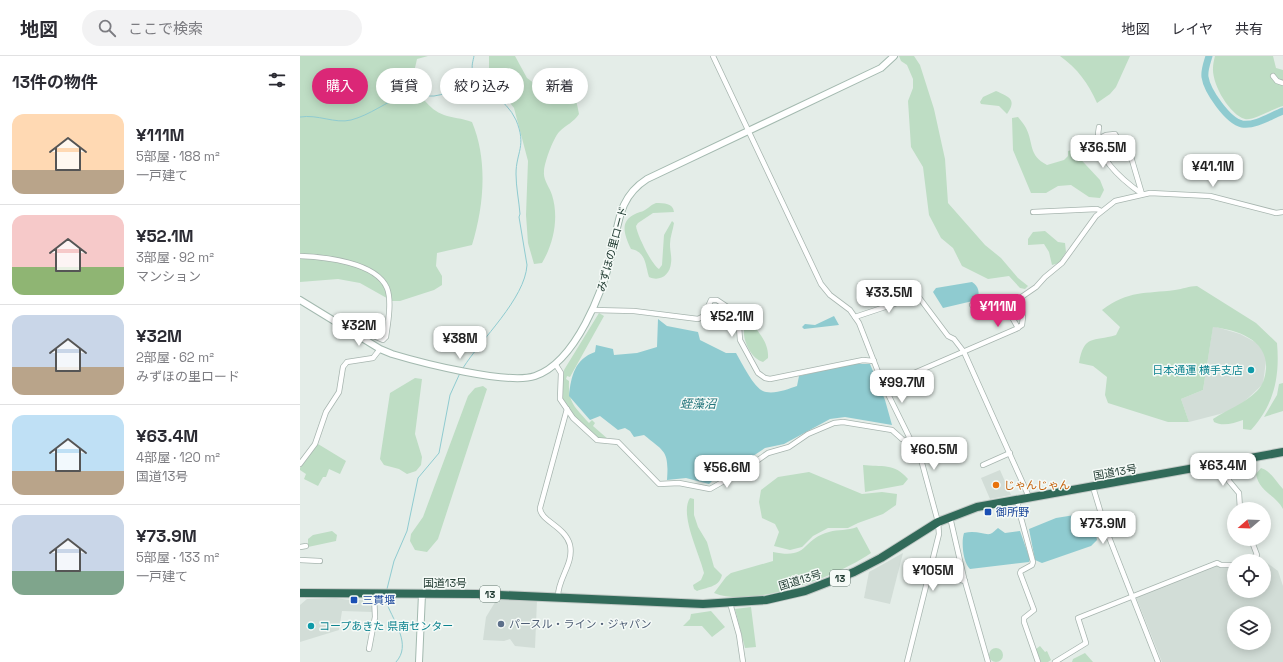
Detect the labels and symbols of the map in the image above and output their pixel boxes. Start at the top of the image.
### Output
pin: ¥36.5M [1070,135,1136,169]
pin: ¥41.1M [1180,154,1246,188]
street label: みずほの里ロード [594,205,630,293]
pin: ¥33.5M [856,280,922,314]
pin: ¥111M [970,294,1026,328]
pin: ¥52.1M [699,304,765,338]
pin: ¥32M [335,313,383,347]
pin: ¥38M [436,326,484,360]
place label: 日本通運 横手支店 [1152,363,1243,377]
marker: 日本通運 横手支店 [1246,365,1256,375]
pin: ¥99.7M [869,370,935,404]
water label: 蛭藻沼 [680,396,718,412]
pin: ¥60.5M [901,437,967,471]
pin: ¥63.4M [1190,453,1256,487]
pin: ¥56.6M [694,455,760,489]
street label: 国道13号 [1092,461,1138,483]
place label: じゃんじゃん [1004,478,1070,492]
marker: じゃんじゃん [991,480,1001,490]
north arrow [1227,502,1271,546]
place label: 御所野 [995,505,1029,519]
marker: 御所野 [983,507,993,517]
pin: ¥73.9M [1070,511,1136,545]
pin: ¥105M [905,558,961,592]
street label: 国道13号 [777,567,823,593]
road number: 13 [830,570,850,586]
street label: 国道13号 [423,576,467,590]
road number: 13 [480,586,500,602]
place label: 三貫堰 [362,593,395,607]
marker: 三貫堰 [349,595,359,605]
place label: パースル・ライン・ジャパン [509,617,651,631]
place label: コープあきた 県南センター [319,619,453,633]
marker: パースル・ライン・ジャパン [496,619,506,629]
marker: コープあきた 県南センター [306,621,316,631]

